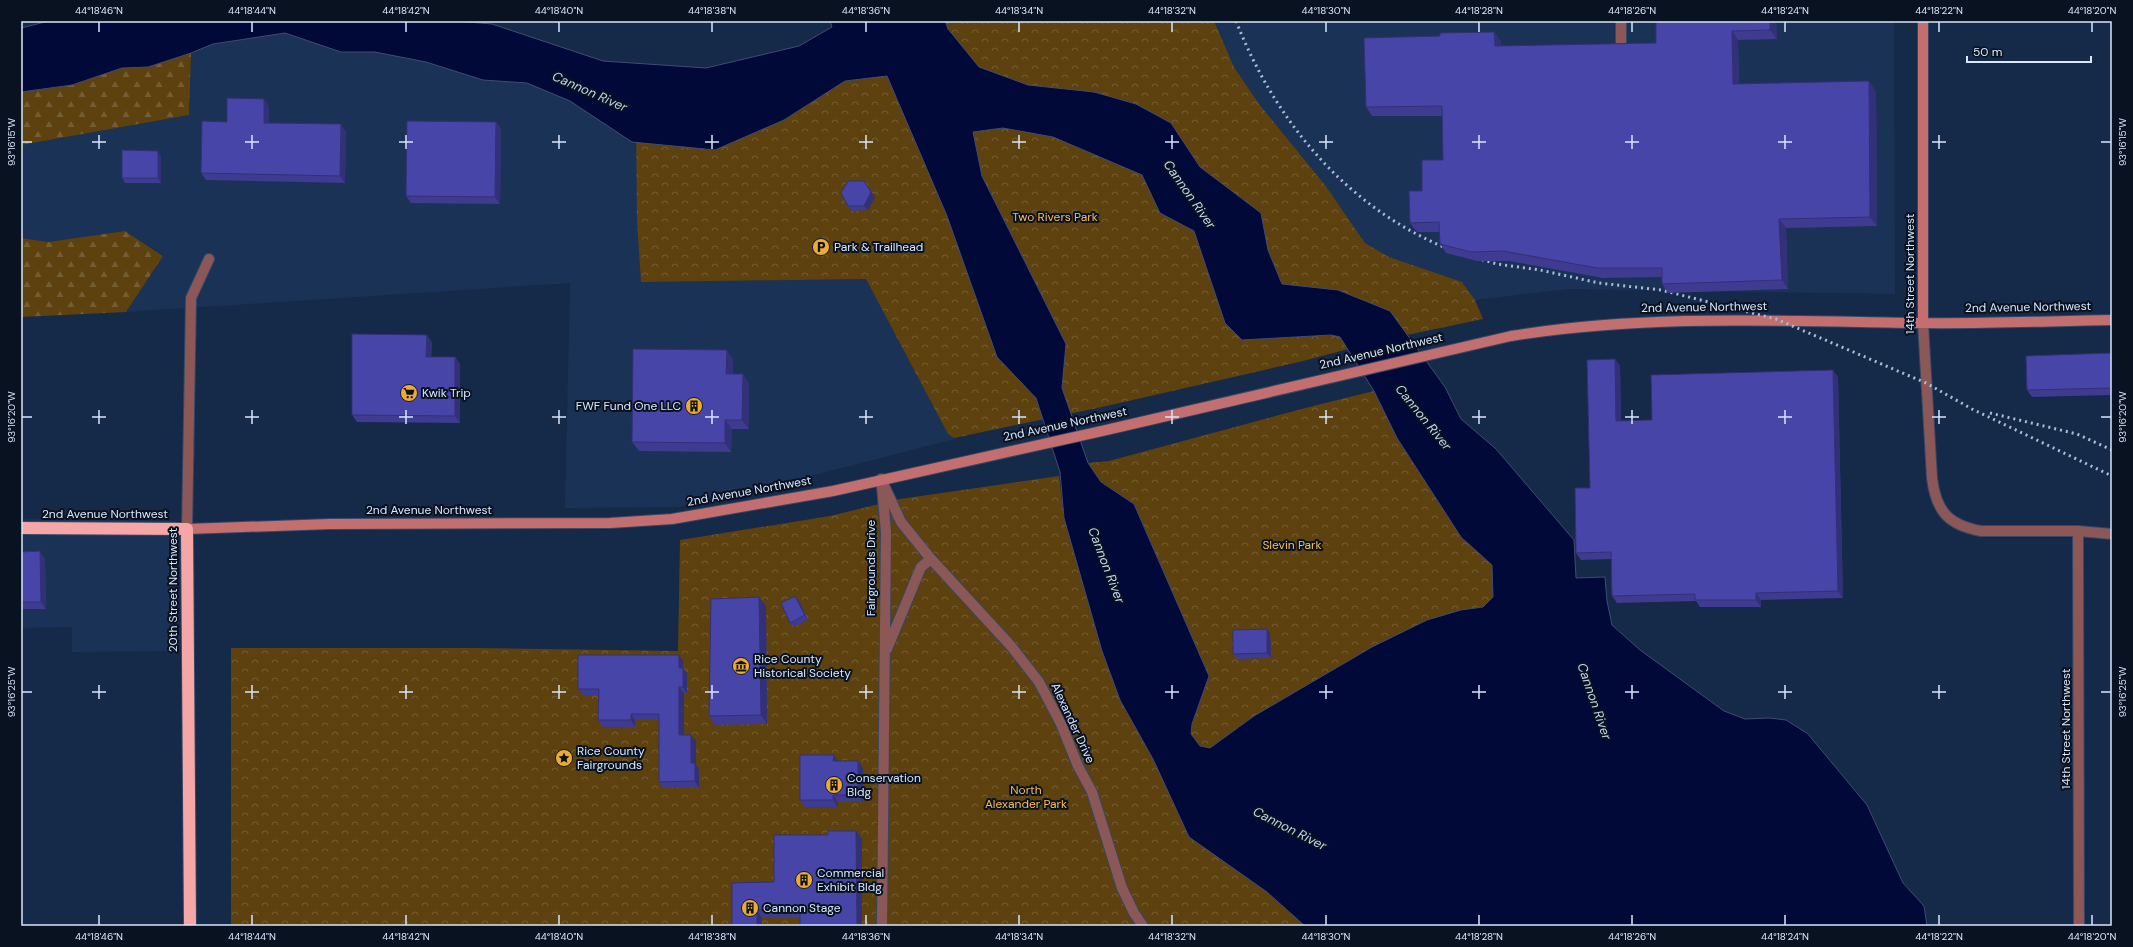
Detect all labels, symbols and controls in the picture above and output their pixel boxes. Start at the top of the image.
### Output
text: 44°18'46"N [75,4,123,17]
text: 44°18'44"N [228,4,276,17]
text: 44°18'42"N [382,4,430,17]
text: 44°18'40"N [535,4,583,17]
text: 44°18'38"N [688,4,736,17]
text: 44°18'36"N [842,4,890,17]
text: 44°18'34"N [995,4,1043,17]
text: 44°18'32"N [1148,4,1196,17]
text: 44°18'30"N [1302,4,1351,17]
text: 44°18'28"N [1455,4,1503,17]
text: 44°18'26"N [1608,4,1656,17]
text: 44°18'24"N [1761,4,1809,17]
text: 44°18'22"N [1915,4,1963,17]
text: 44°18'20"N [2068,4,2116,17]
scale bar [1967,38,2091,64]
text: 50 m [1973,44,2002,60]
water label: Cannon River [550,67,631,116]
text: 93°16'15"W [5,118,18,166]
text: 93°16'15"W [2116,118,2129,166]
water label: Cannon River [1160,157,1220,233]
park label: Two Rivers Park [1012,209,1098,225]
street label: 14th Street Northwest [1902,213,1918,334]
parking icon: Park & Trailhead [811,237,831,257]
place label: Park & Trailhead [834,239,923,255]
street label: 2nd Avenue Northwest [1641,298,1767,316]
street label: 2nd Avenue Northwest [1965,298,2091,316]
street label: 2nd Avenue Northwest [1318,329,1445,373]
water label: Cannon River [1392,381,1456,455]
supermarket icon: Kwik Trip [399,383,419,403]
place label: Kwik Trip [422,385,471,401]
text: 93°16'20"W [5,391,18,443]
text: 93°16'20"W [2116,391,2129,443]
building icon: FWF Fund One LLC [684,396,704,416]
place label: FWF Fund One LLC [576,398,681,414]
street label: 2nd Avenue Northwest [1002,403,1129,445]
street label: 2nd Avenue Northwest [685,472,813,510]
street label: 2nd Avenue Northwest [366,502,492,518]
street label: 2nd Avenue Northwest [42,506,168,522]
street label: Fairgrounds Drive [863,519,879,616]
water label: Cannon River [1084,525,1129,607]
street label: 20th Street Northwest [165,527,181,652]
park label: Slevin Park [1262,537,1322,553]
place label: Rice County Historical Society [754,651,851,681]
museum icon: Rice County Historical Society [731,656,751,676]
water label: Cannon River [1573,660,1616,743]
text: 93°16'25"W [5,666,18,717]
text: 93°16'25"W [2116,666,2129,717]
street label: 14th Street Northwest [2058,668,2074,789]
street label: Alexander Drive [1047,680,1099,766]
place label: Rice County Fairgrounds [577,743,645,773]
place icon: Rice County Fairgrounds [554,748,574,768]
place label: Conservation Bldg [847,770,921,800]
building icon: Conservation Bldg [824,775,844,795]
park label: North Alexander Park [985,782,1067,812]
water label: Cannon River [1250,803,1330,855]
place label: Commercial Exhibit Bldg [817,865,884,895]
building icon: Commercial Exhibit Bldg [794,870,814,890]
building icon: Cannon Stage [740,898,760,918]
place label: Cannon Stage [763,900,841,916]
text: 44°18'46"N [75,930,123,943]
text: 44°18'44"N [228,930,276,943]
text: 44°18'42"N [382,930,430,943]
text: 44°18'40"N [535,930,583,943]
text: 44°18'38"N [688,930,736,943]
text: 44°18'36"N [842,930,890,943]
text: 44°18'34"N [995,930,1043,943]
text: 44°18'32"N [1148,930,1196,943]
text: 44°18'30"N [1302,930,1351,943]
text: 44°18'28"N [1455,930,1503,943]
text: 44°18'26"N [1608,930,1656,943]
text: 44°18'24"N [1761,930,1809,943]
text: 44°18'22"N [1915,930,1963,943]
text: 44°18'20"N [2068,930,2116,943]

